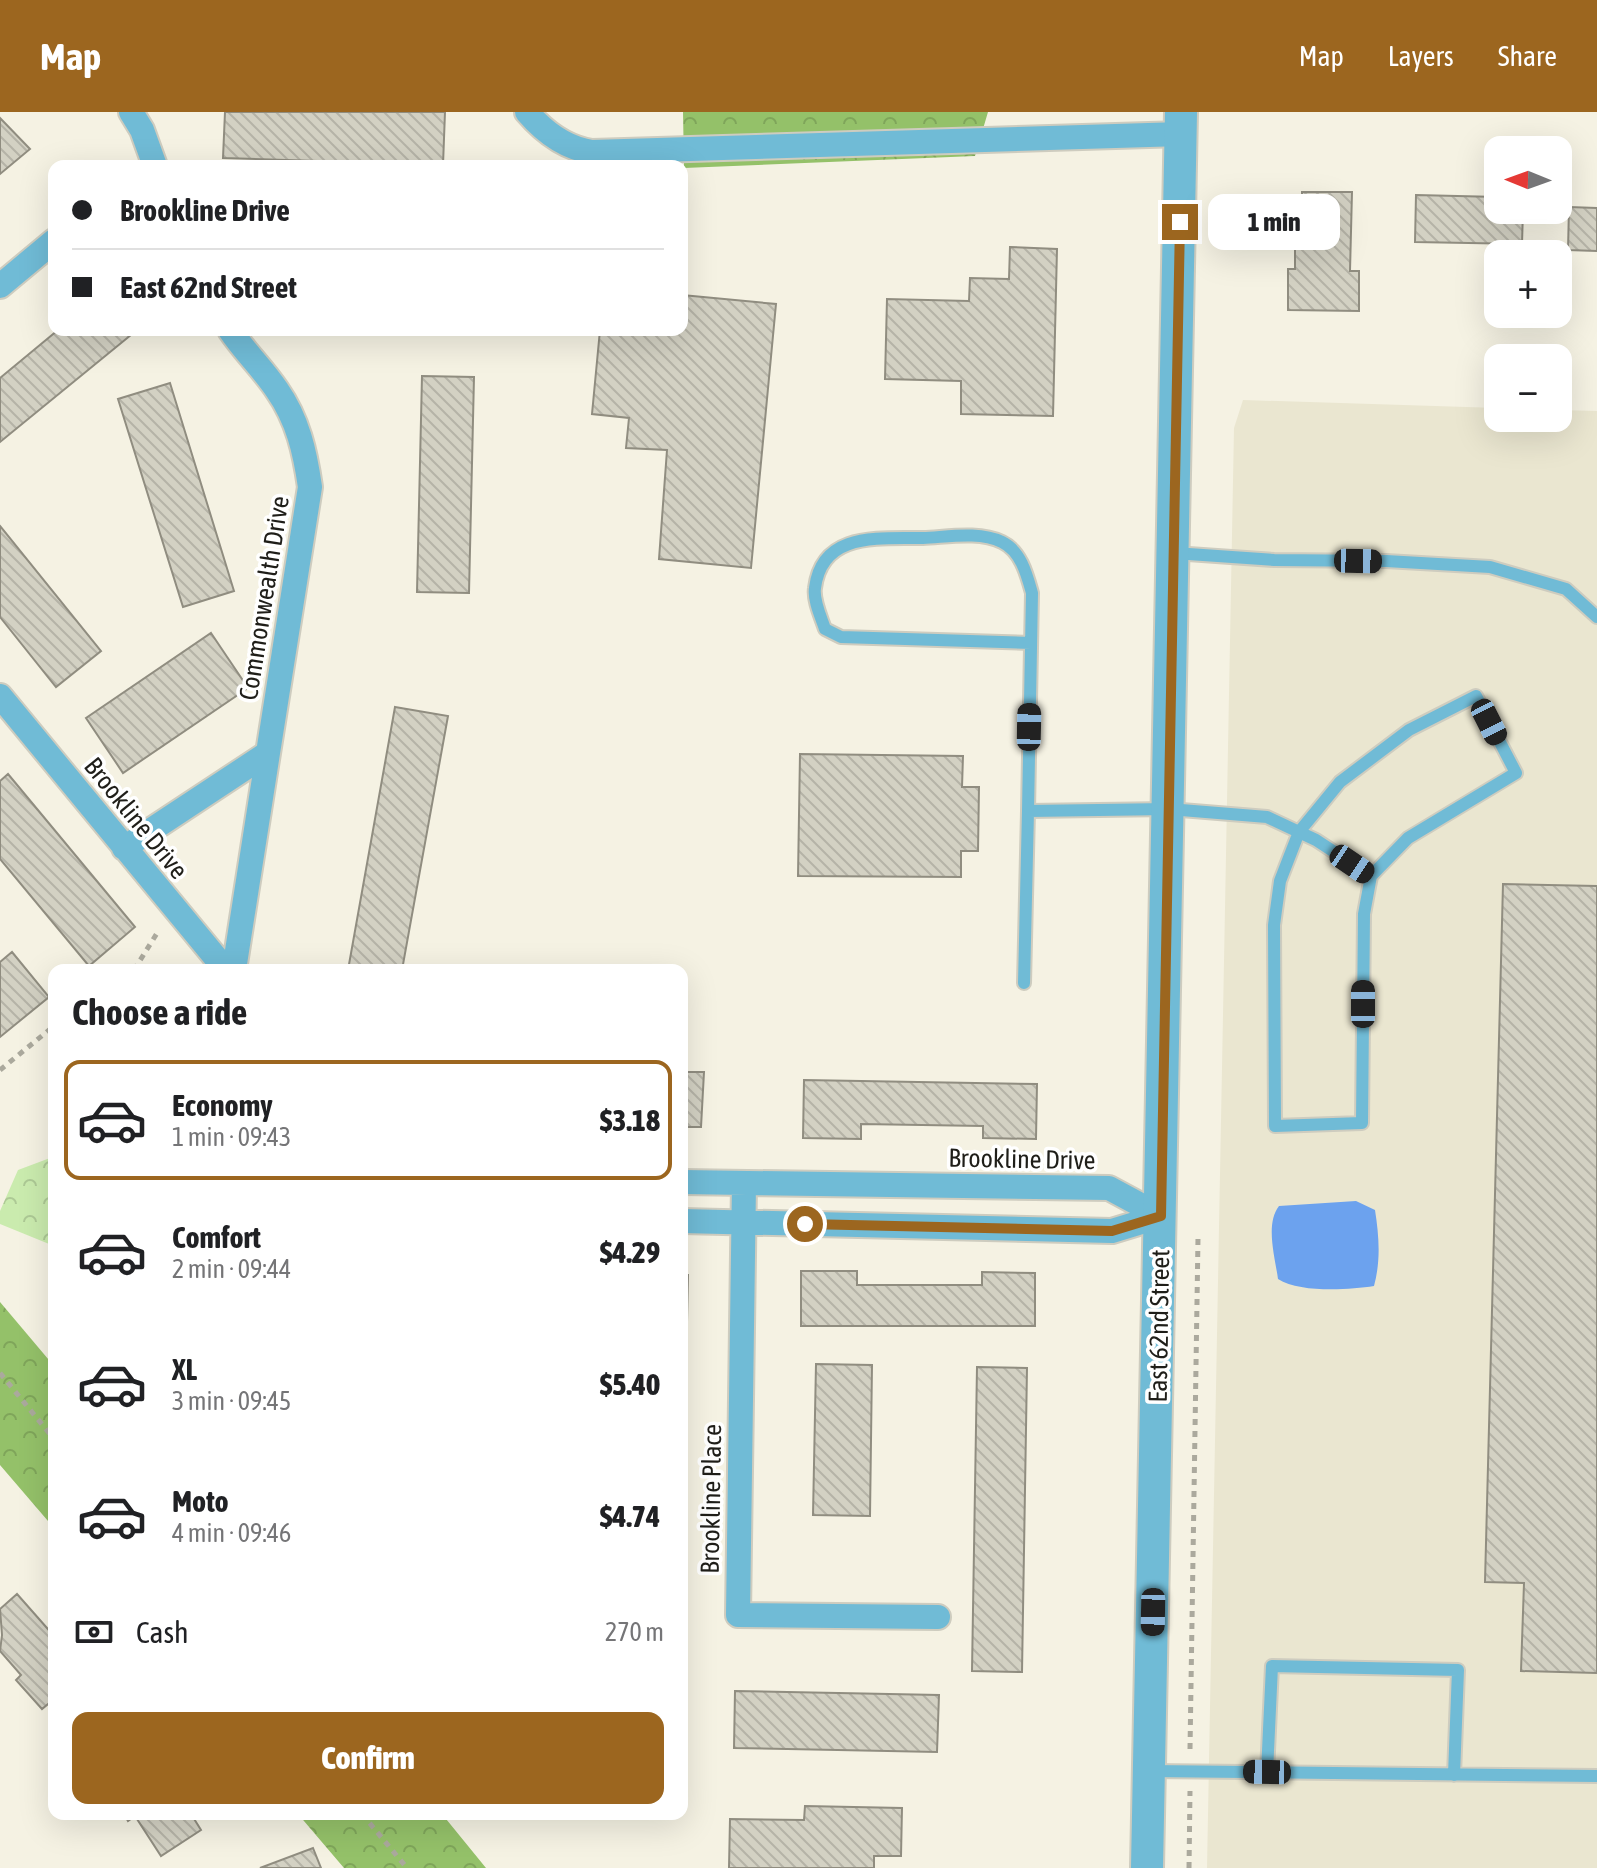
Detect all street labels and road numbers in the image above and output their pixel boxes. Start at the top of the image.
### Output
street label: Commonwealth Drive [233,494,295,702]
street label: Brookline Drive [78,751,194,885]
street label: Brookline Drive [948,1143,1096,1175]
street label: East 62nd Street [1143,1249,1175,1403]
street label: Brookline Place [695,1424,727,1574]

